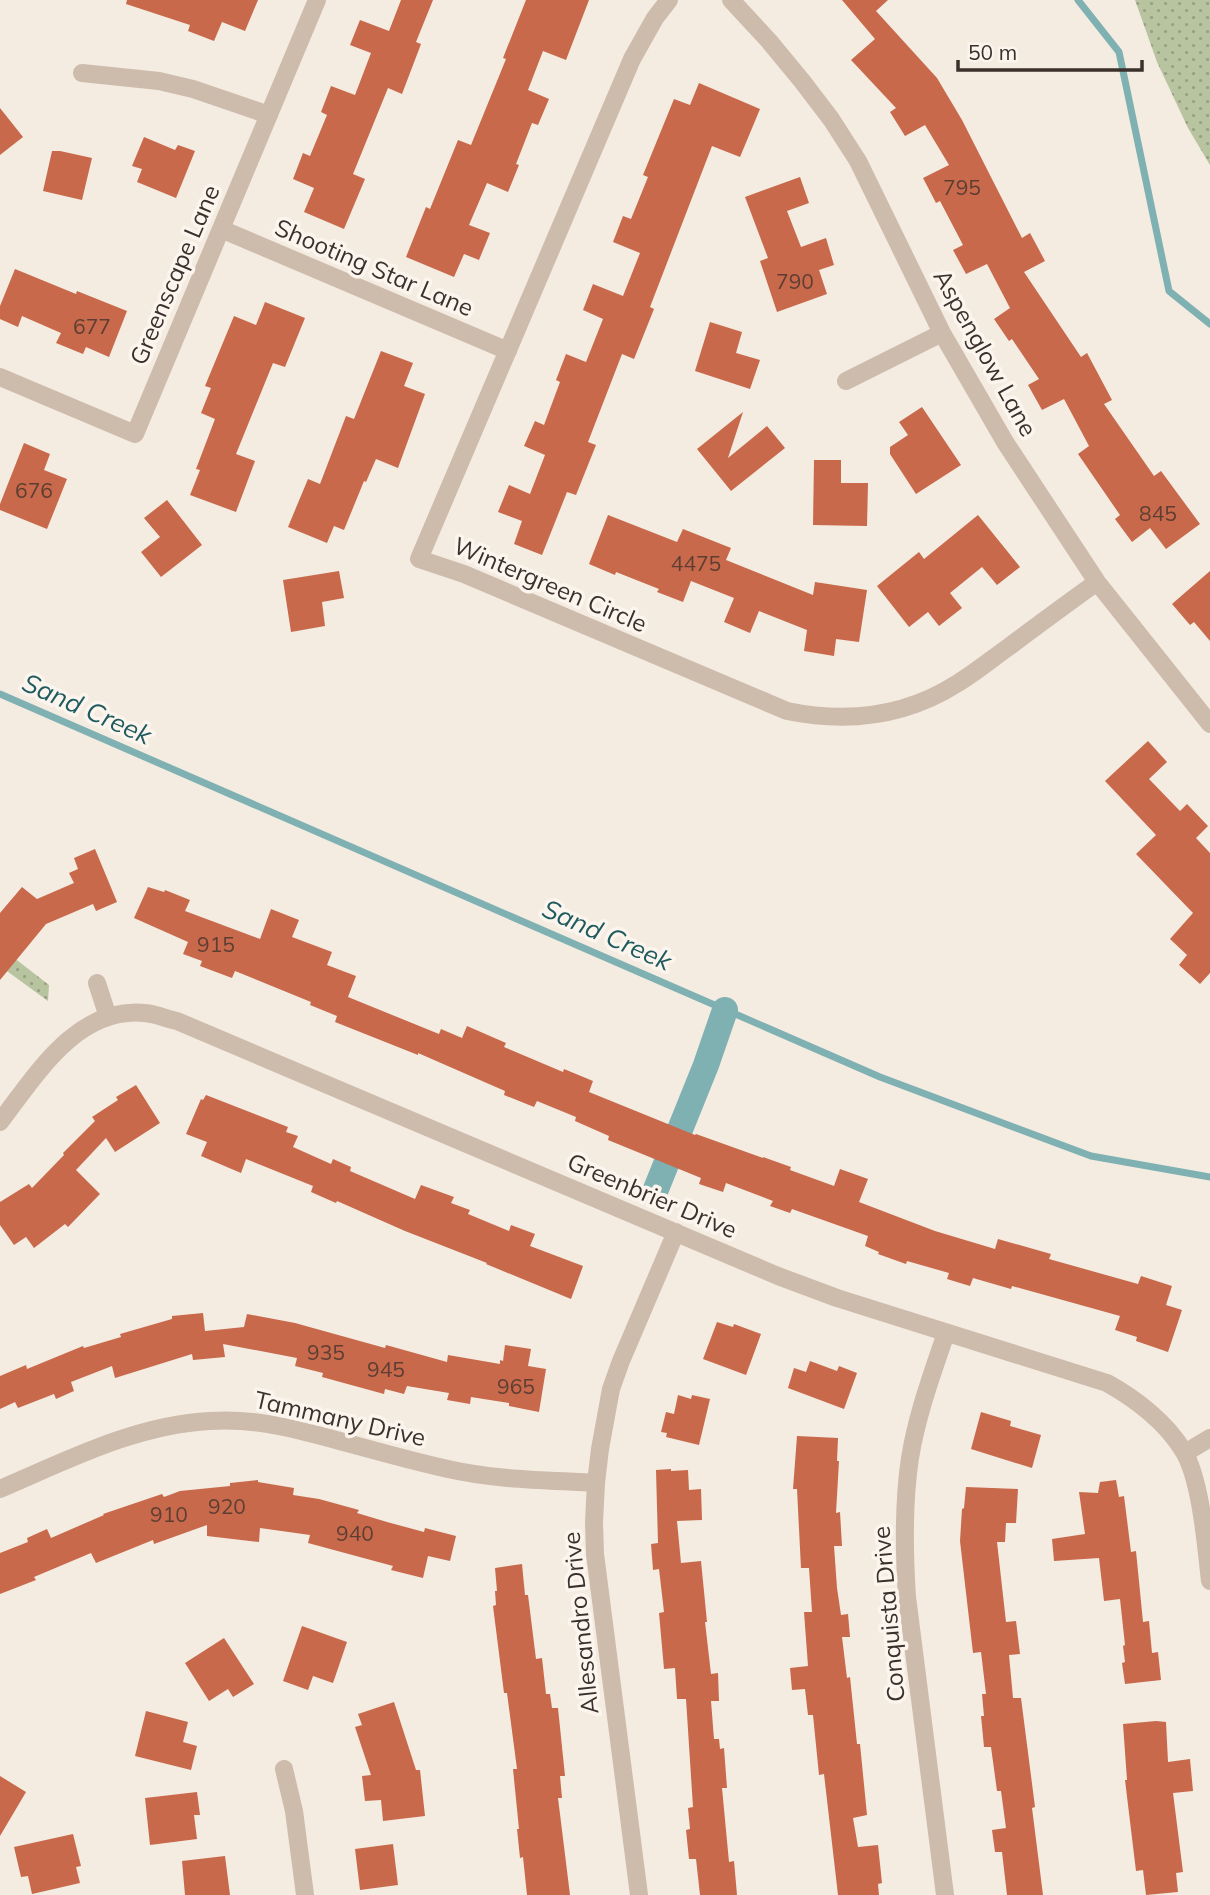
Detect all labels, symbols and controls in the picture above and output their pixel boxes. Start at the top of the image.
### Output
scale bar [958,28,1142,72]
text: 50 m [968,39,1017,65]
house number: 795 [943,174,981,200]
street label: Greenscape Lane [123,180,226,369]
street label: Shooting Star Lane [271,212,478,322]
street label: Aspenglow Lane [928,264,1044,441]
house number: 790 [776,268,814,294]
house number: 677 [73,313,111,339]
house number: 676 [15,477,53,503]
house number: 845 [1139,500,1177,526]
street label: Wintergreen Circle [449,530,652,638]
house number: 4475 [671,550,721,576]
water label: Sand Creek [17,665,158,752]
water label: Sand Creek [537,891,678,978]
house number: 915 [197,931,235,957]
street label: Greenbrier Drive [563,1146,742,1244]
house number: 935 [307,1339,345,1365]
house number: 945 [367,1356,405,1382]
house number: 965 [497,1373,535,1399]
street label: Tammany Drive [252,1384,429,1452]
house number: 920 [208,1493,246,1519]
house number: 910 [150,1501,188,1527]
house number: 940 [336,1520,374,1546]
street label: Conquista Drive [865,1525,911,1703]
street label: Allesandro Drive [556,1530,605,1716]

